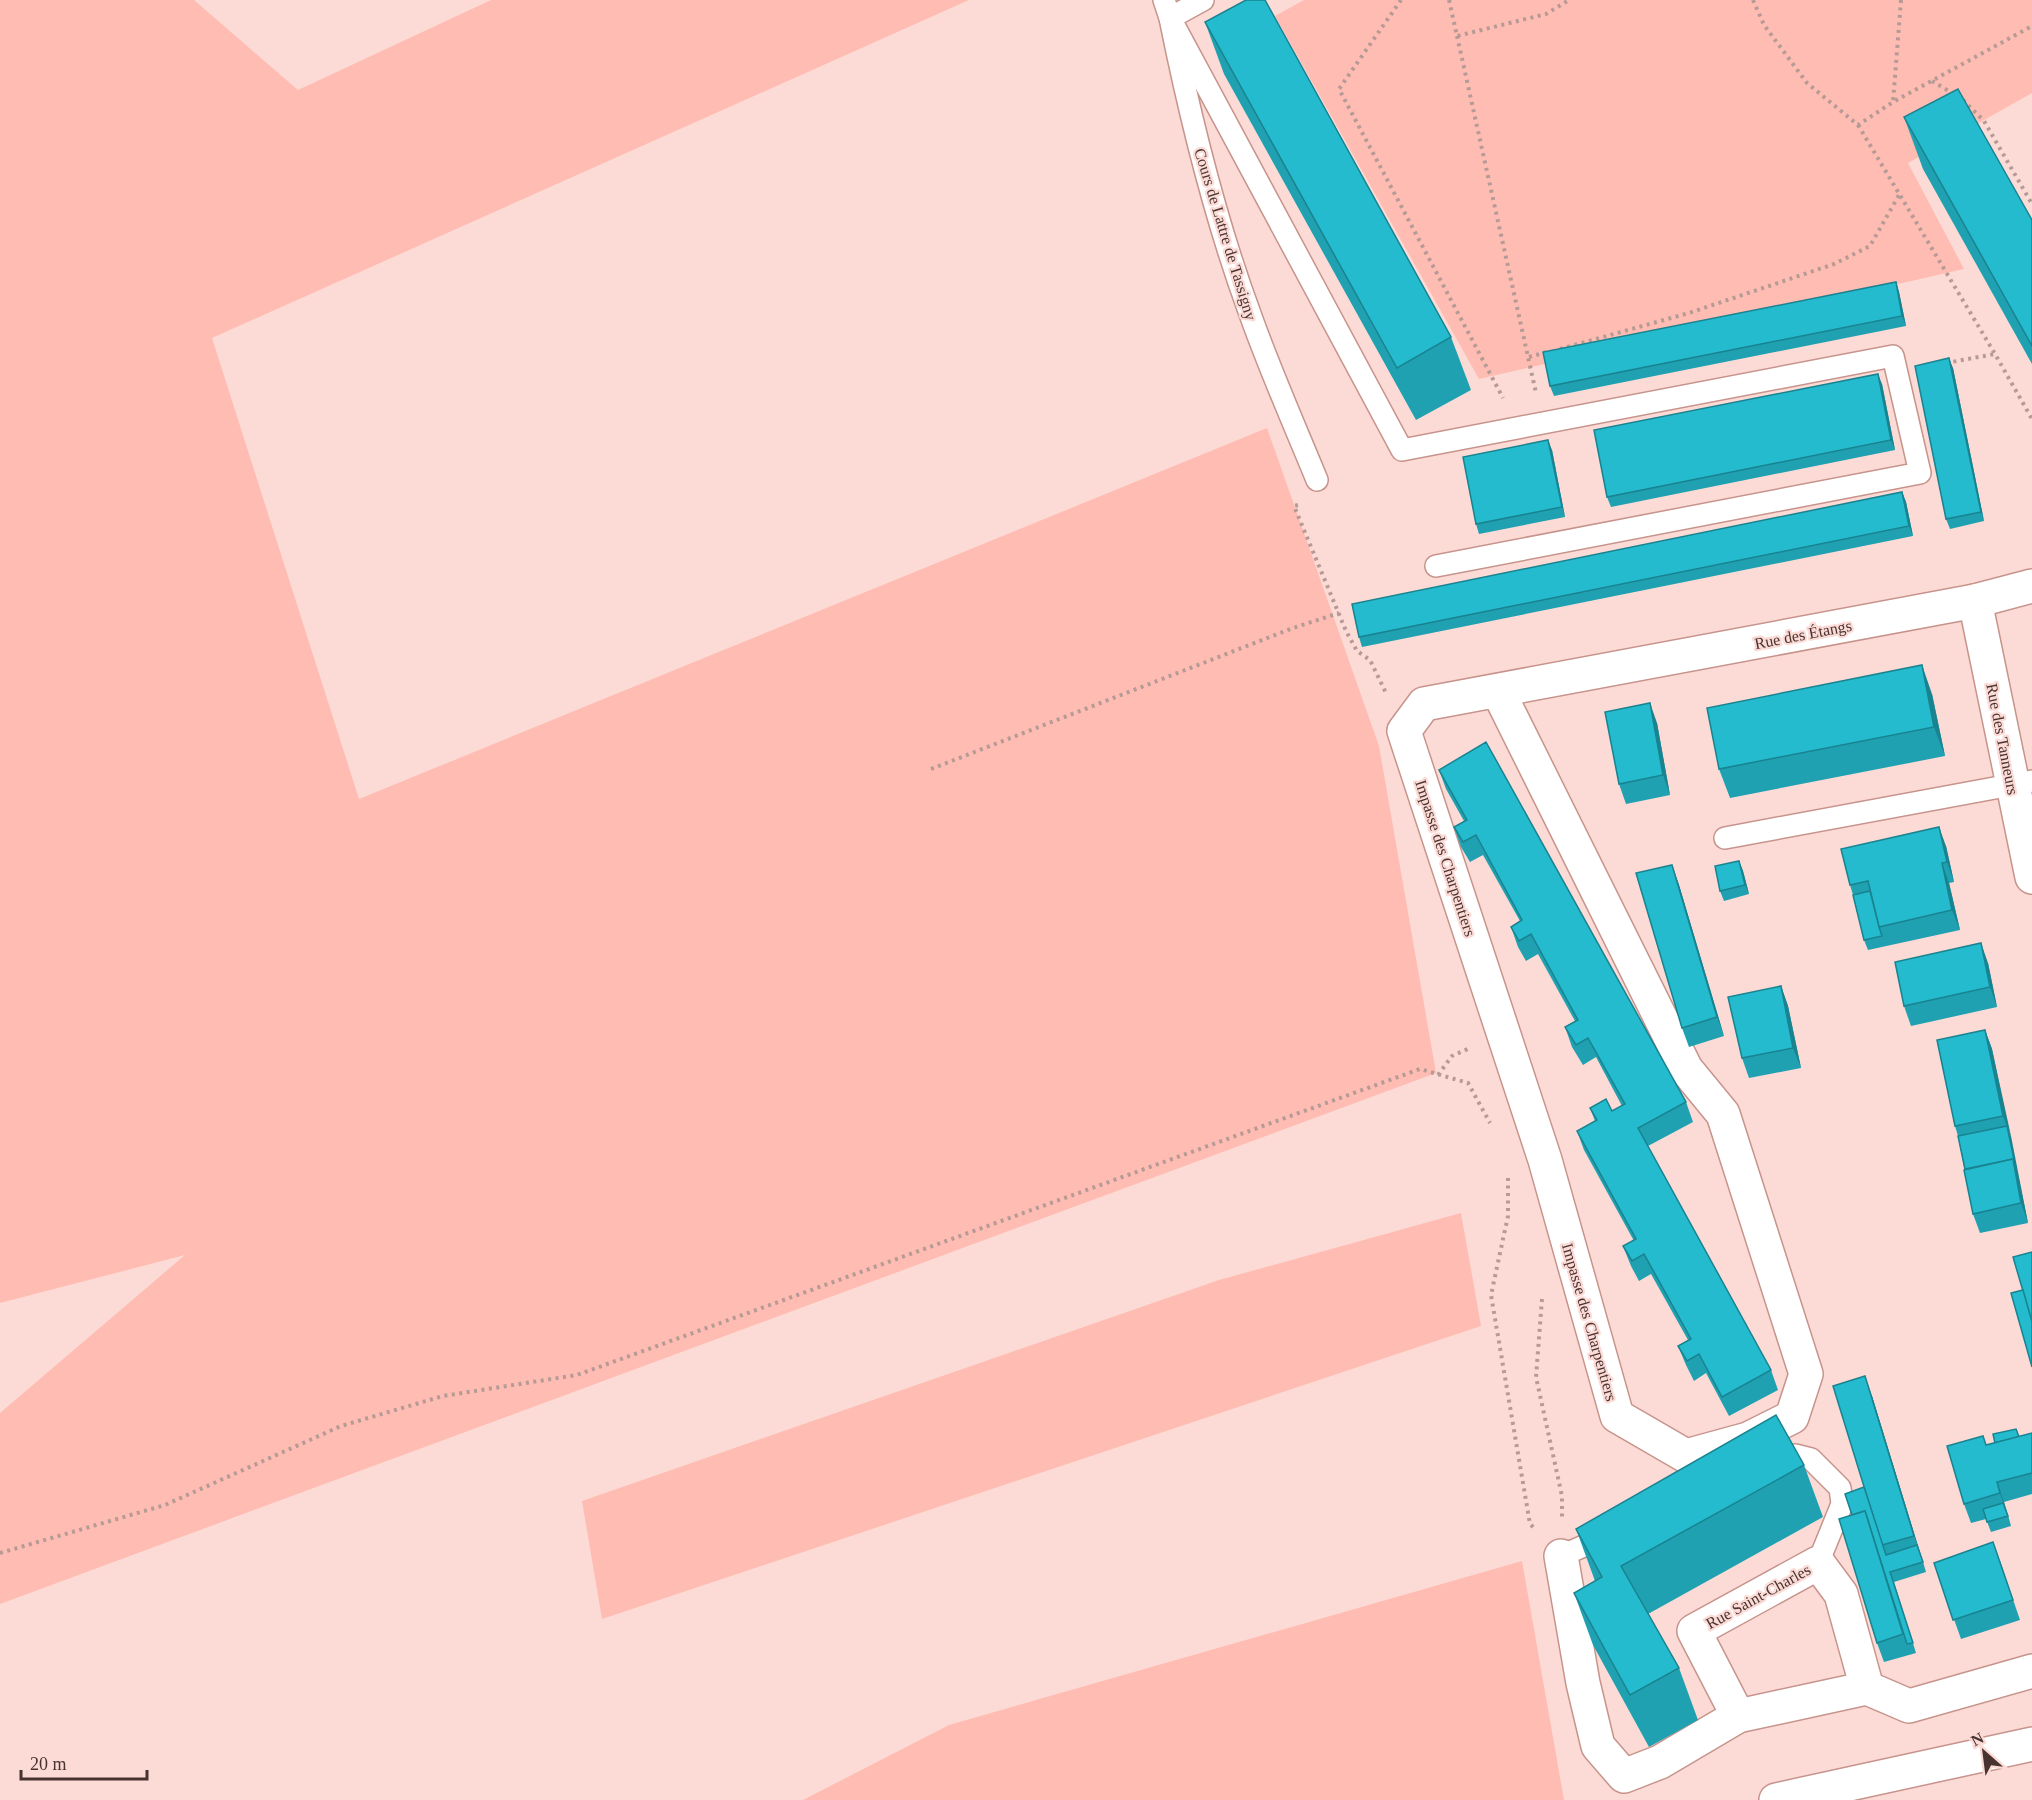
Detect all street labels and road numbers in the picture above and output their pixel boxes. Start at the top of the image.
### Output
street label: Cours de Lattre de Tassigny [1190,146,1260,323]
street label: Rue des Étangs [1753,616,1853,653]
street label: Rue des Tanneurs [1983,682,2022,796]
street label: Impasse des Charpentiers [1411,778,1479,939]
street label: Impasse des Charpentiers [1558,1241,1620,1403]
street label: Rue Saint-Charles [1703,1561,1813,1632]

